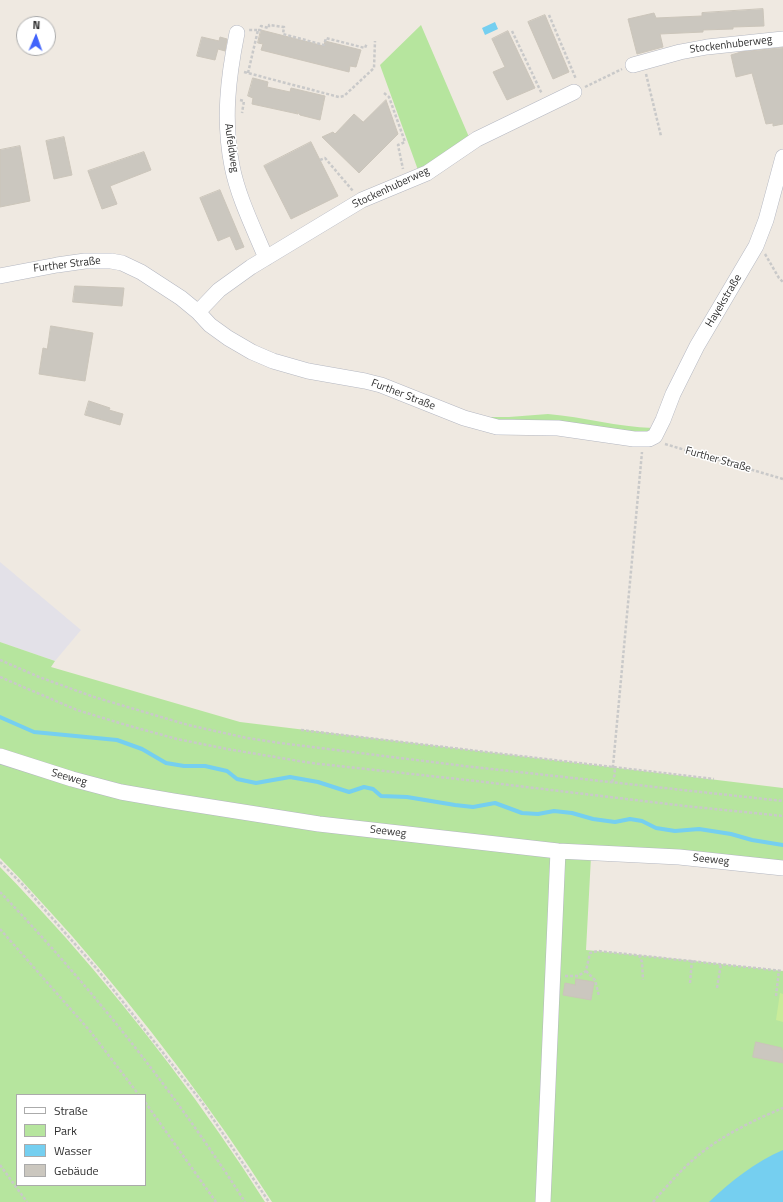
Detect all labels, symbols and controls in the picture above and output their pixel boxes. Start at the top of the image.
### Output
north arrow [16,16,56,56]
text: N [32,17,40,33]
street label: Stockenhuberweg [689,33,773,57]
street label: Aufeldweg [221,123,241,173]
street label: Stockenhuberweg [350,164,432,212]
street label: Further Straße [33,254,101,276]
street label: Hayekstraße [703,272,745,330]
street label: Further Straße [369,377,437,413]
street label: Further Straße [684,444,752,476]
street label: Seeweg [50,767,88,789]
street label: Seeweg [369,823,407,841]
street label: Seeweg [692,852,730,868]
legend [16,1094,146,1186]
text: Straße [54,1101,88,1120]
text: Park [54,1121,77,1140]
text: Wasser [54,1141,92,1160]
text: Gebäude [54,1161,99,1180]

